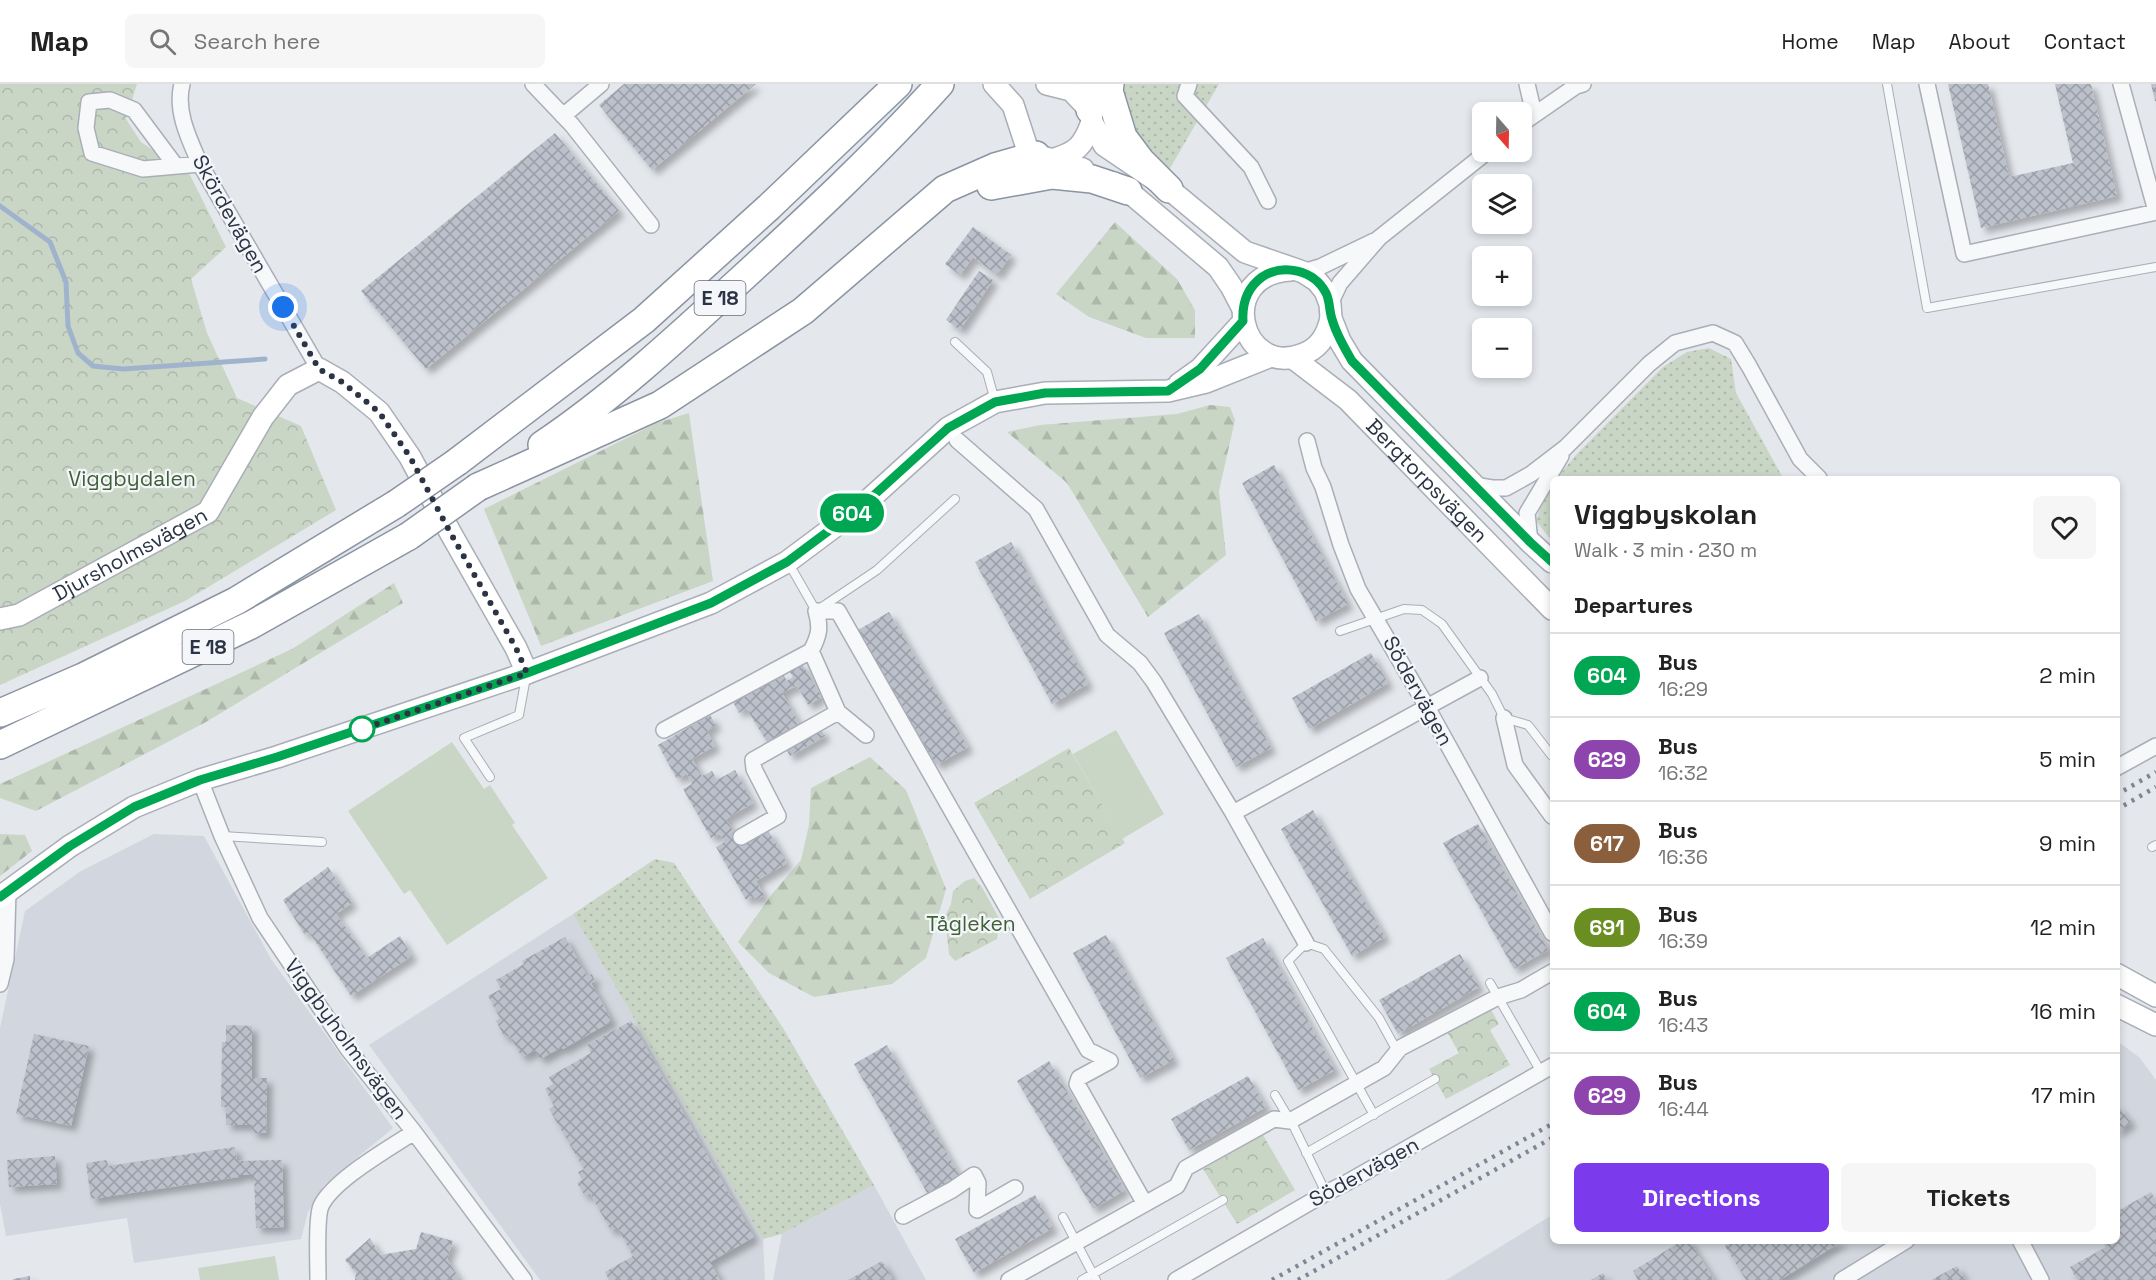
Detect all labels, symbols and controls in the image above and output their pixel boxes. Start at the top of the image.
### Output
search box [125,14,545,68]
text: Map [30,23,89,59]
icon: search [146,25,179,58]
text: Search here [194,27,321,55]
text: Home [1781,28,1839,55]
text: Map [1872,28,1916,55]
text: About [1949,28,2011,55]
text: Contact [2044,28,2126,55]
north arrow [1472,102,1532,162]
map controls [1472,102,1532,378]
street label: Skördevägen [187,150,274,278]
button: layers [1472,174,1532,234]
button: + [1472,246,1532,306]
road number: E 18 [694,281,746,315]
your location [268,292,298,322]
button: − [1472,318,1532,378]
street label: Bergtorpsvägen [1360,412,1494,548]
park label: Viggbydalen [68,465,196,492]
line badge: 604 [818,494,886,532]
text: Viggbyskolan [1574,496,1757,532]
button: heart [2033,496,2096,559]
text: 604 [832,500,872,527]
street label: Djursholmsvägen [48,501,212,607]
text: Walk · 3 min · 230 m [1574,537,1757,563]
text: Departures [1574,591,1693,619]
road number: E 18 [182,630,234,664]
street label: Södervägen [1377,631,1460,750]
text: Bus [1658,648,1698,676]
text: 2 min [2039,661,2096,689]
text: 604 [1587,662,1627,689]
text: 16:29 [1658,676,1708,702]
unlabelled marker [349,716,375,742]
text: Bus [1658,732,1698,760]
text: 5 min [2039,745,2096,773]
text: 629 [1588,746,1626,773]
text: 16:32 [1658,760,1708,786]
text: Bus [1658,816,1698,844]
text: 9 min [2039,829,2096,857]
text: 617 [1590,830,1624,857]
text: 16:36 [1658,844,1708,870]
text: Bus [1658,900,1698,928]
park label: Tågleken [926,910,1016,937]
text: 12 min [2030,913,2096,941]
text: 691 [1589,914,1625,941]
text: 16:39 [1658,928,1708,954]
street label: Viggbyholmsvägen [279,953,414,1125]
text: Bus [1658,984,1698,1012]
text: 16 min [2030,997,2096,1025]
text: 604 [1587,998,1627,1025]
text: 16:43 [1658,1012,1708,1038]
text: Bus [1658,1068,1698,1096]
text: 17 min [2031,1081,2096,1109]
text: 629 [1588,1082,1626,1109]
text: 16:44 [1658,1096,1709,1122]
street label: Södervägen [1304,1130,1423,1213]
button: Directions [1574,1163,1829,1232]
button: Tickets [1841,1163,2096,1232]

